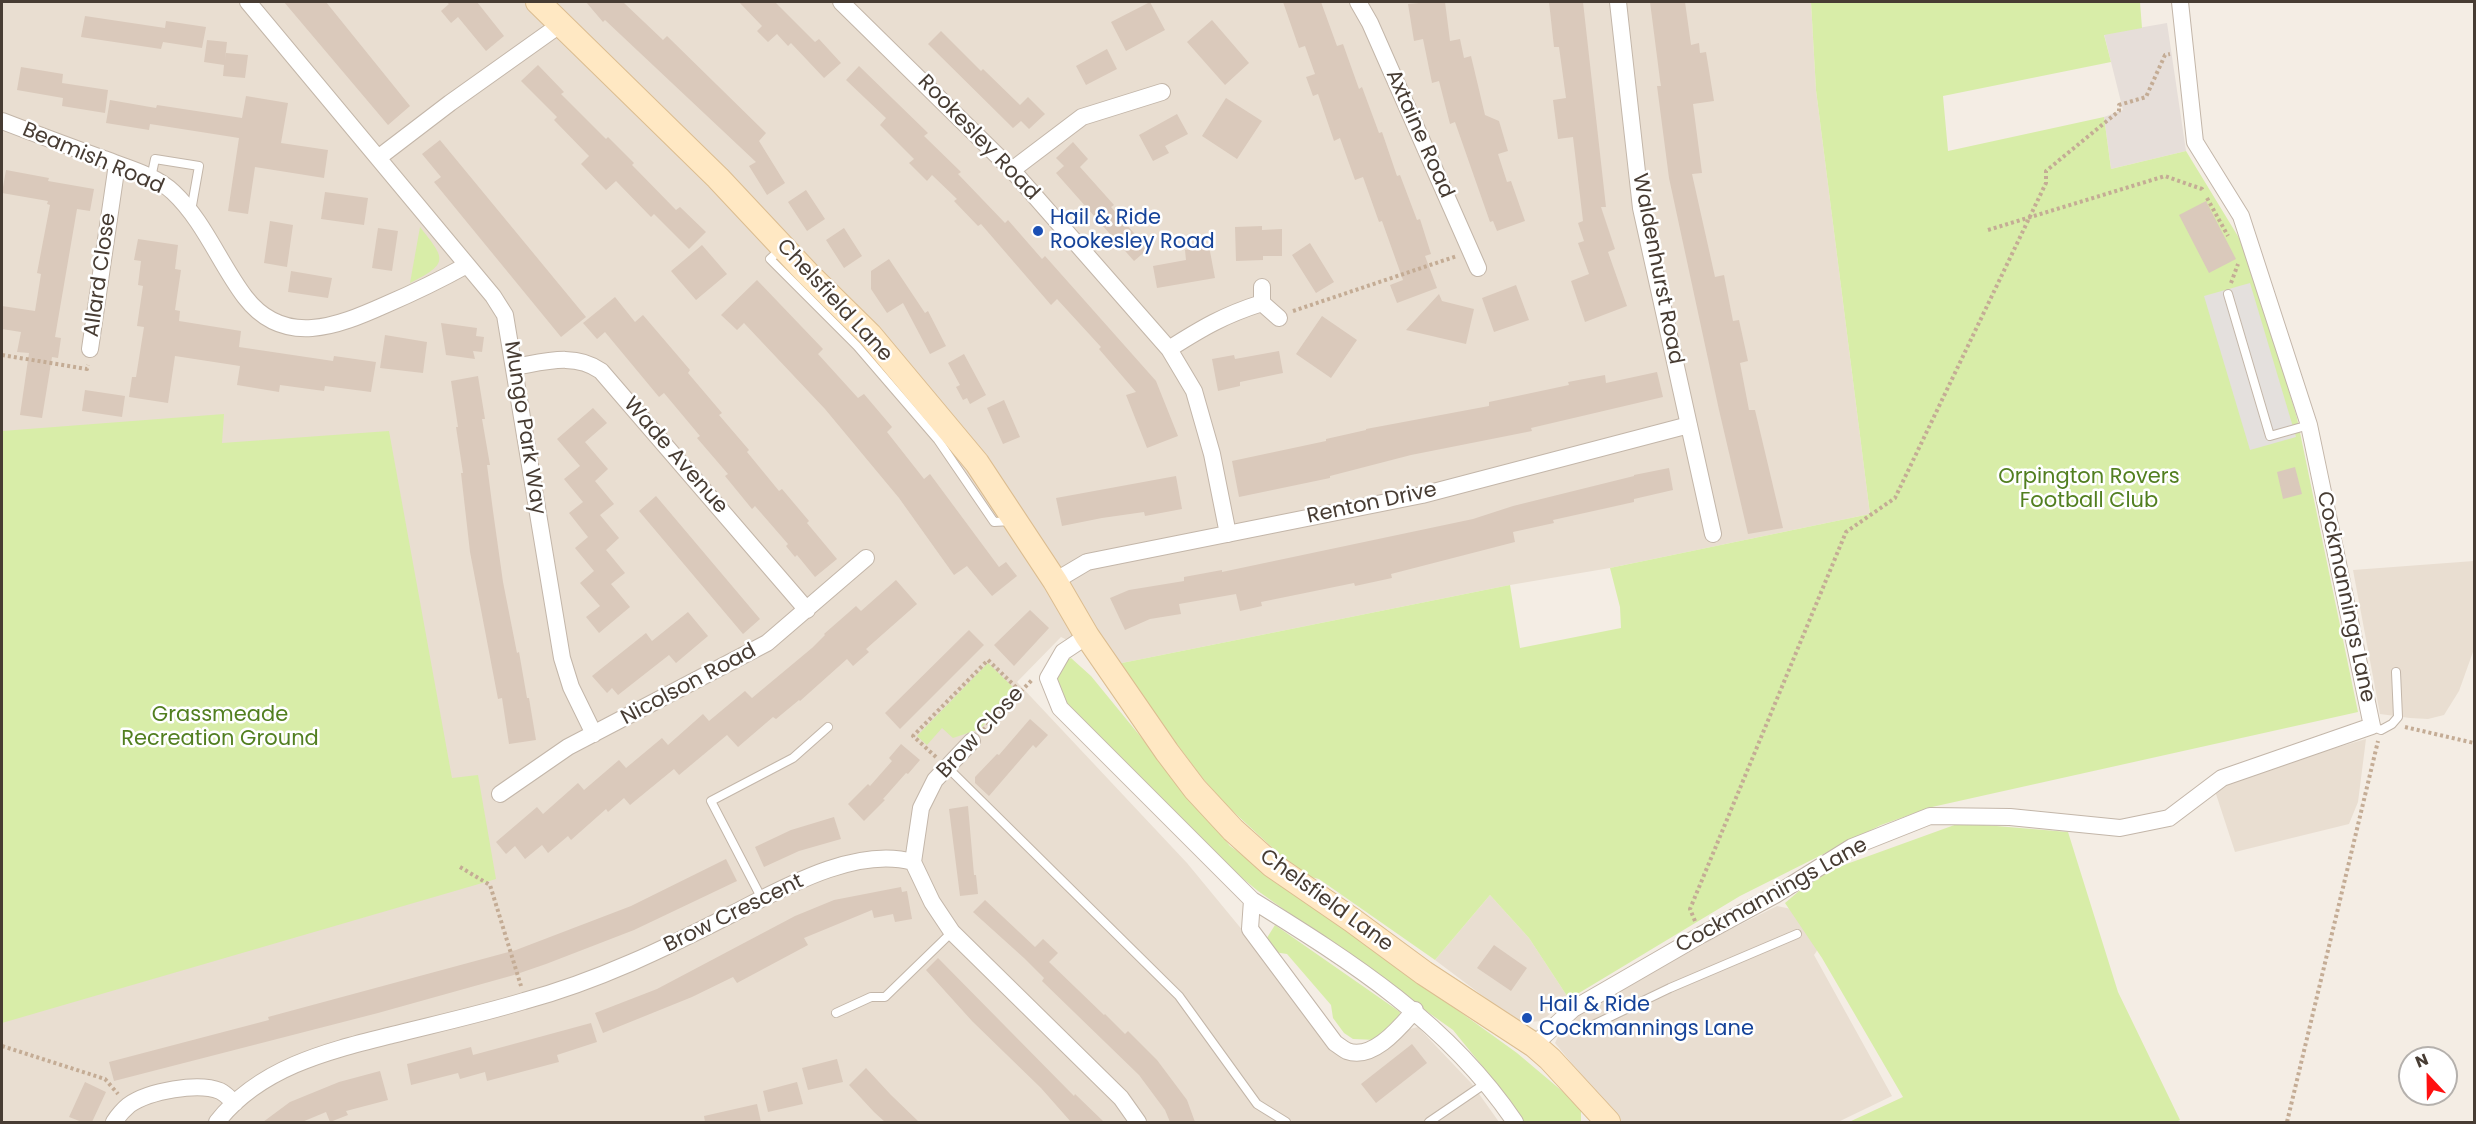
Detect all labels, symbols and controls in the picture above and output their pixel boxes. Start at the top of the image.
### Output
street label: Axtaine Road [1379,66,1459,202]
street label: Rookesley Road [912,70,1044,206]
street label: Beamish Road [18,118,168,200]
street label: Waldenhurst Road [1626,171,1688,367]
place label: Hail & Ride Rookesley Road [1050,206,1215,256]
street label: Allard Close [80,211,122,339]
marker: Hail & Ride Rookesley Road [1031,224,1045,238]
street label: Chelsfield Lane [771,234,897,368]
street label: Mungo Park Way [498,339,550,517]
street label: Wade Avenue [617,393,733,519]
park label: Orpington Rovers Football Club [1998,465,2180,515]
street label: Renton Drive [1305,478,1439,530]
street label: Cockmannings Lane [2310,489,2380,705]
street label: Nicolson Road [617,639,761,731]
street label: Brow Close [932,682,1030,784]
park label: Grassmeade Recreation Ground [121,703,319,753]
street label: Cockmannings Lane [1672,833,1872,959]
street label: Chelsfield Lane [1254,844,1398,958]
street label: Brow Crescent [660,869,808,959]
place label: Hail & Ride Cockmannings Lane [1539,993,1754,1043]
marker: Hail & Ride Cockmannings Lane [1520,1011,1534,1025]
north arrow [2398,1046,2458,1106]
text: N [2412,1048,2432,1074]

